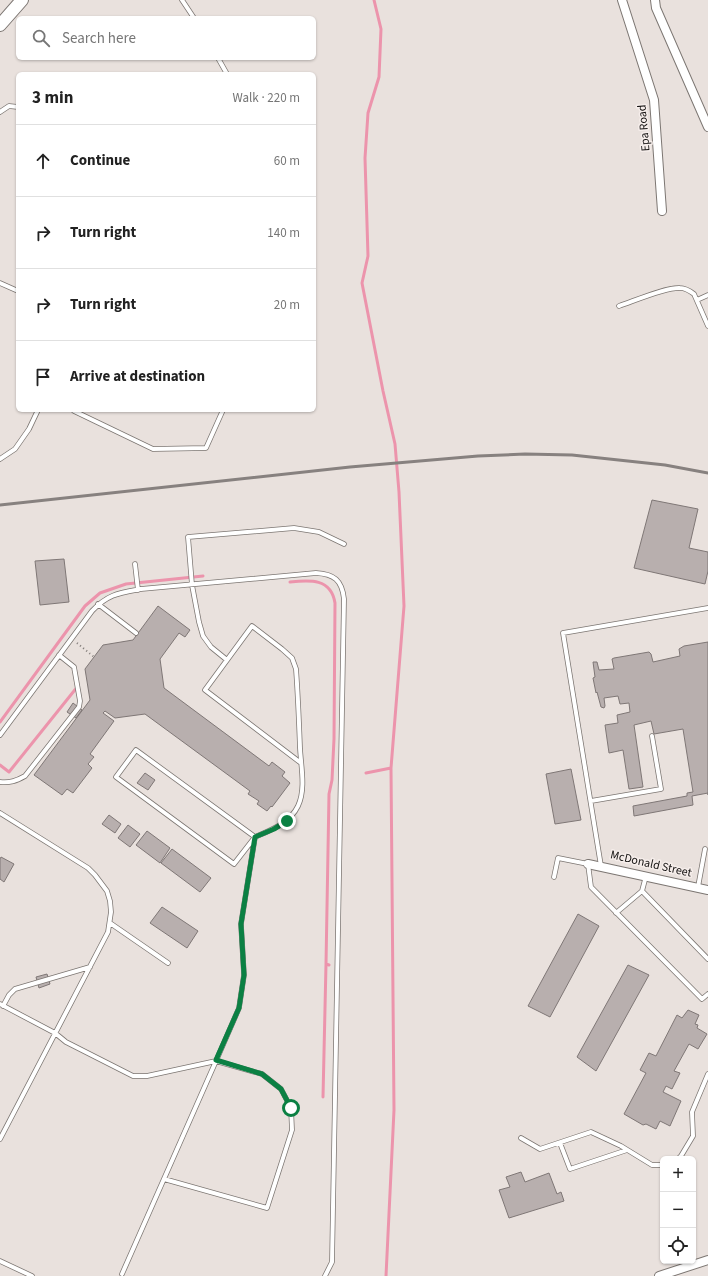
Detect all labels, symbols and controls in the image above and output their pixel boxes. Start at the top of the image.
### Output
search box [16,16,316,60]
icon: search [30,27,52,49]
text: Search here [62,28,136,49]
text: 3 min [32,86,73,110]
text: Walk · 220 m [232,89,300,107]
street label: Epa Road [633,104,655,152]
icon: ahead [32,150,54,172]
text: Continue [70,150,130,171]
text: 60 m [274,152,300,170]
icon: right [32,222,54,244]
text: Turn right [70,222,136,243]
text: 140 m [267,224,300,242]
icon: right [32,294,54,316]
text: Turn right [70,294,136,315]
text: 20 m [274,296,300,314]
icon: arrive [32,366,54,388]
text: Arrive at destination [70,366,205,387]
route end [278,812,296,830]
street label: McDonald Street [609,846,693,882]
route start [282,1099,300,1117]
map controls [660,1156,696,1264]
button: + [660,1156,696,1192]
button: − [660,1192,696,1228]
button: locate [660,1228,696,1264]

